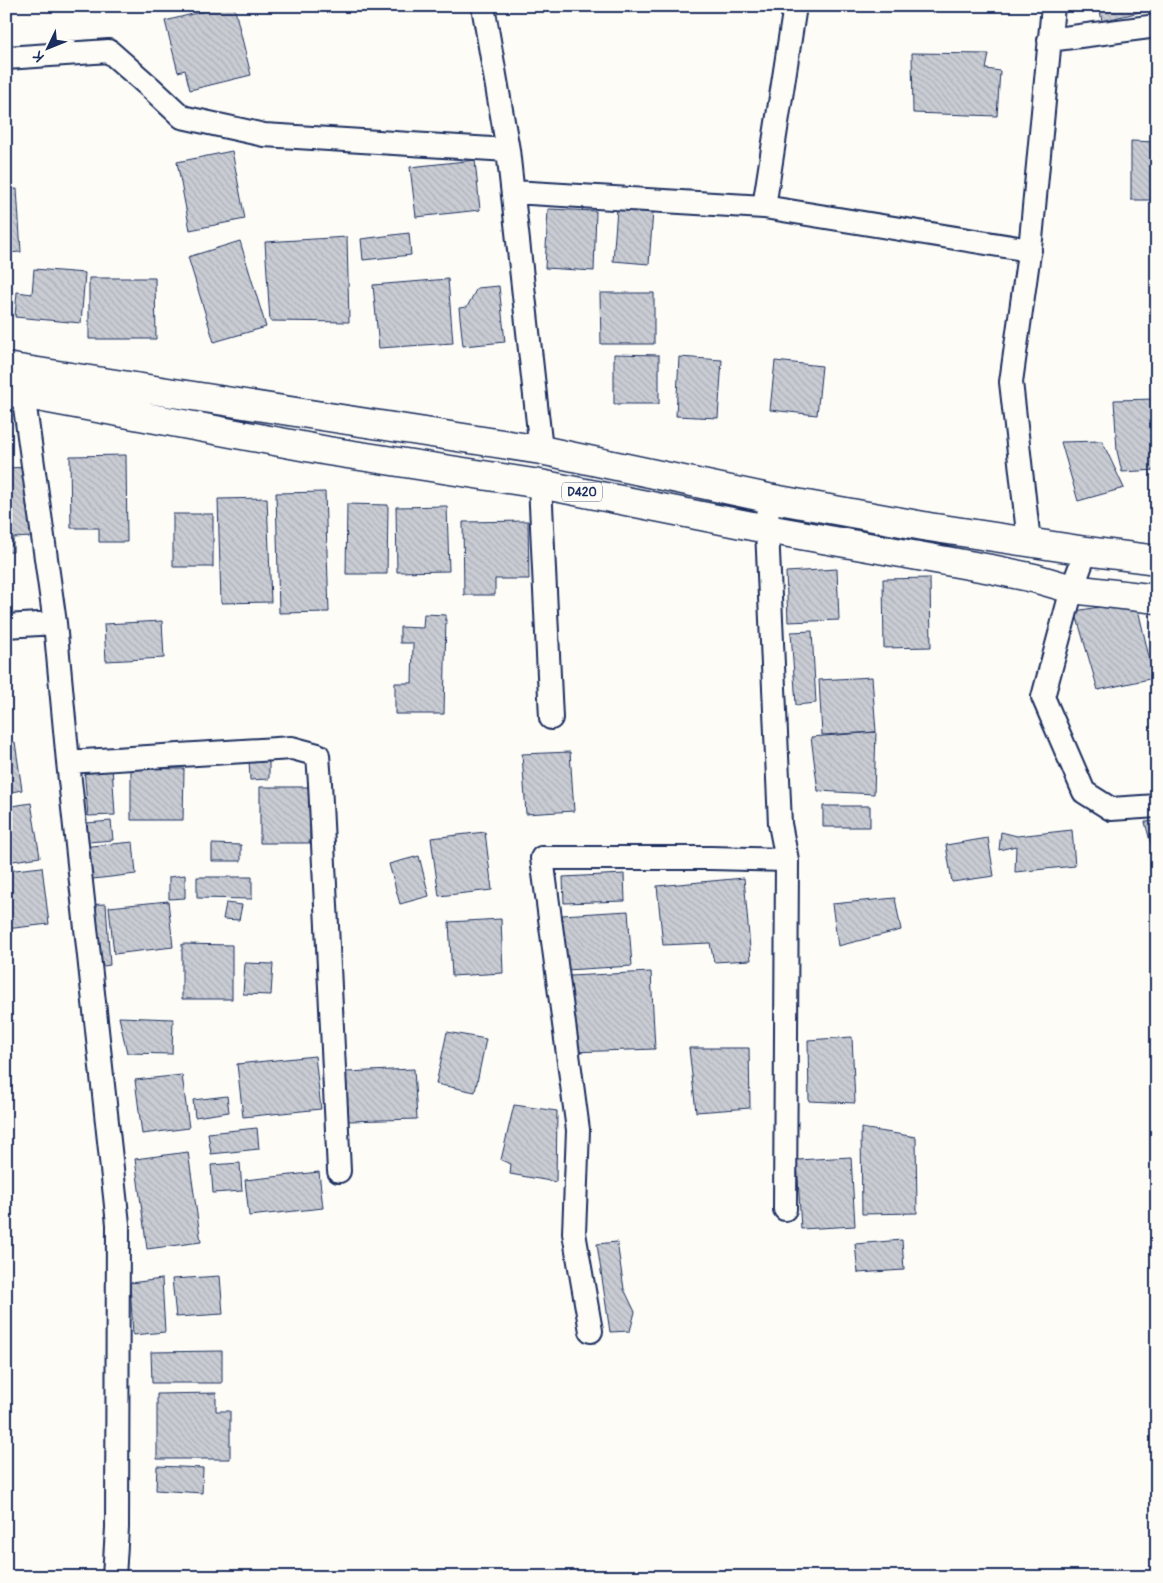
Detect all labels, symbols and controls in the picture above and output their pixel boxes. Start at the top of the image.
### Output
north arrow [22,22,72,72]
text: K [29,47,48,65]
road number: D420 [562,482,602,502]

